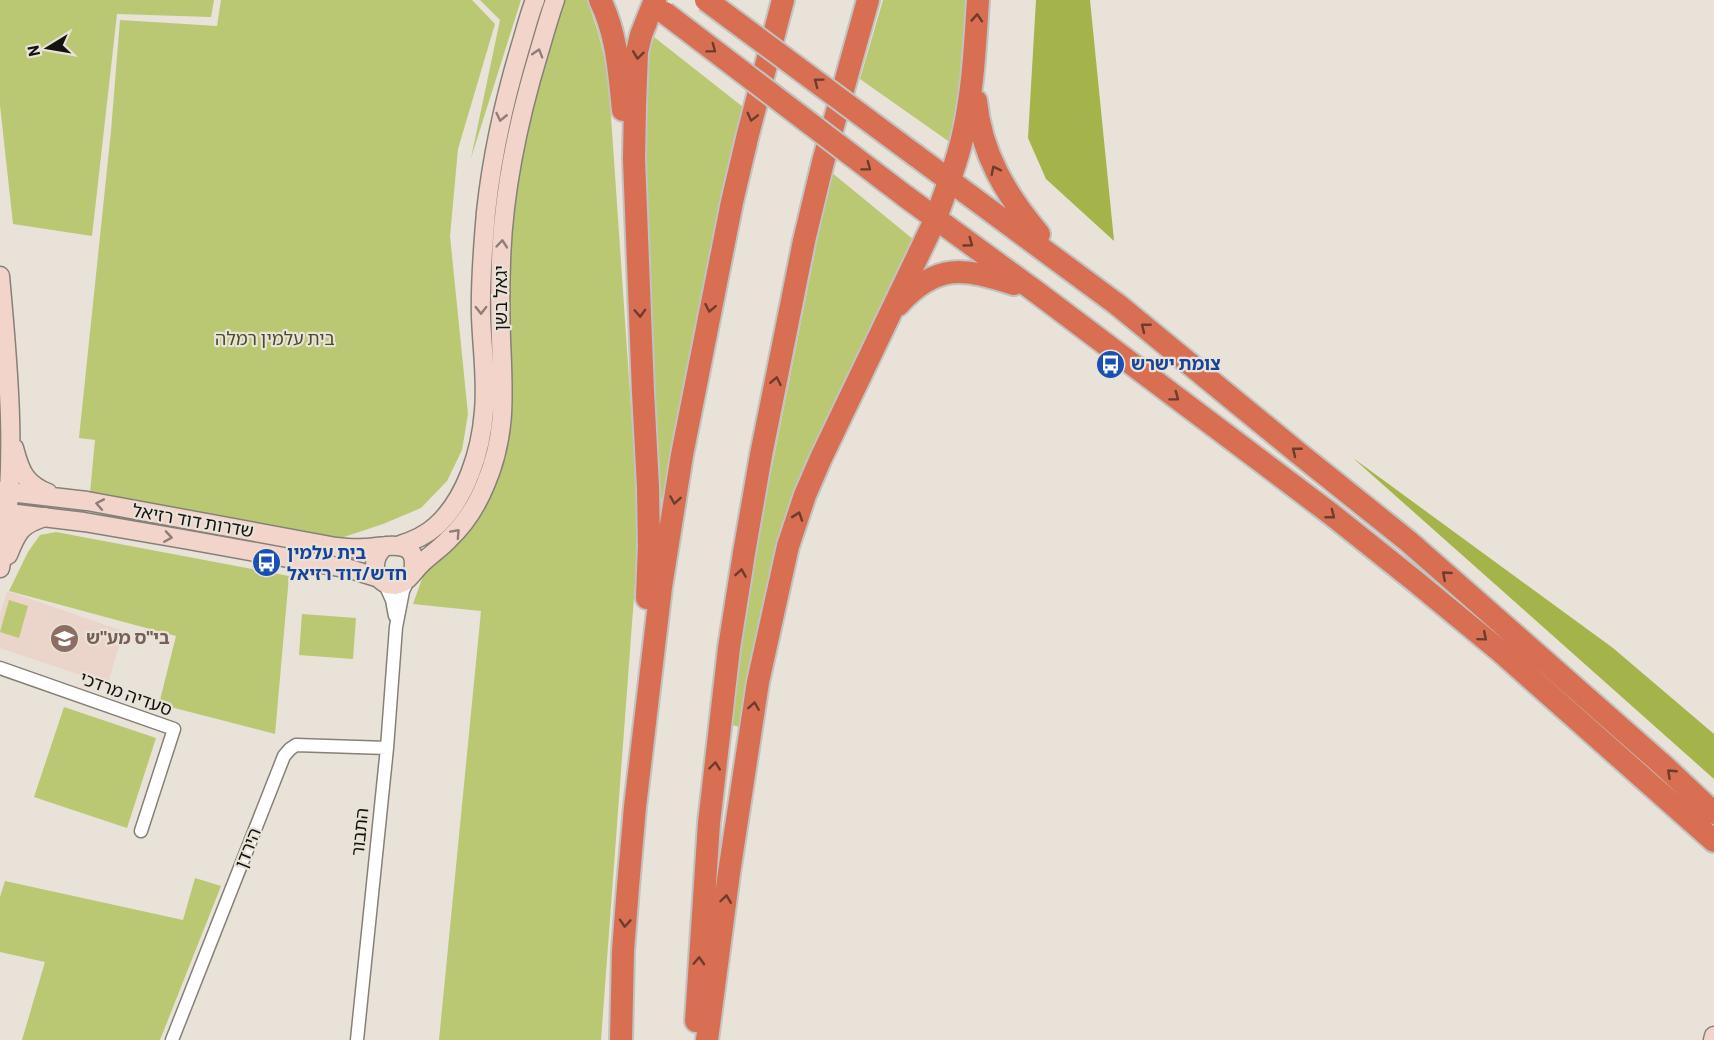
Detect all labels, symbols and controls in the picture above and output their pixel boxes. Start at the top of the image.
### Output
one-way arrow [970,14,983,23]
north arrow [18,18,78,78]
one-way arrow [705,41,716,52]
text: N [22,44,43,58]
one-way arrow [531,48,543,59]
one-way arrow [632,51,644,60]
one-way arrow [813,78,824,89]
one-way arrow [495,111,508,121]
one-way arrow [746,112,759,122]
one-way arrow [860,159,871,170]
one-way arrow [991,165,1002,176]
one-way arrow [962,236,973,247]
one-way arrow [495,240,508,249]
street label: יגאל בשן [489,265,511,331]
one-way arrow [705,303,718,313]
one-way arrow [475,306,487,315]
one-way arrow [634,309,646,318]
one-way arrow [1141,324,1152,335]
park label: בית עלמין רמלה [215,327,335,349]
bus stop icon: צומת ישרש [1094,348,1126,380]
place label: צומת ישרש [1131,352,1221,374]
one-way arrow [769,377,782,387]
one-way arrow [1169,390,1180,401]
one-way arrow [1291,447,1302,458]
one-way arrow [669,494,682,504]
one-way arrow [96,498,106,511]
street label: שדרות דוד רזיאל [131,499,256,542]
one-way arrow [1324,507,1335,518]
one-way arrow [790,511,803,522]
one-way arrow [448,529,459,540]
one-way arrow [164,530,173,542]
place label: בית עלמין חדש/דוד רזיאל [287,541,407,584]
bus stop icon: בית עלמין חדש/דוד רזיאל [250,547,282,579]
one-way arrow [734,568,746,578]
one-way arrow [1442,571,1453,582]
school or university icon: בי"ס מע"ש [49,622,81,654]
place label: בי"ס מע"ש [86,626,170,648]
one-way arrow [1476,630,1487,641]
street label: סעדיה מרדכי [77,666,176,720]
one-way arrow [748,701,760,710]
one-way arrow [708,762,720,771]
one-way arrow [1668,769,1678,780]
street label: התבור [346,807,372,857]
street label: הירדן [229,824,265,871]
one-way arrow [719,894,731,903]
one-way arrow [619,918,632,927]
one-way arrow [693,956,706,965]

